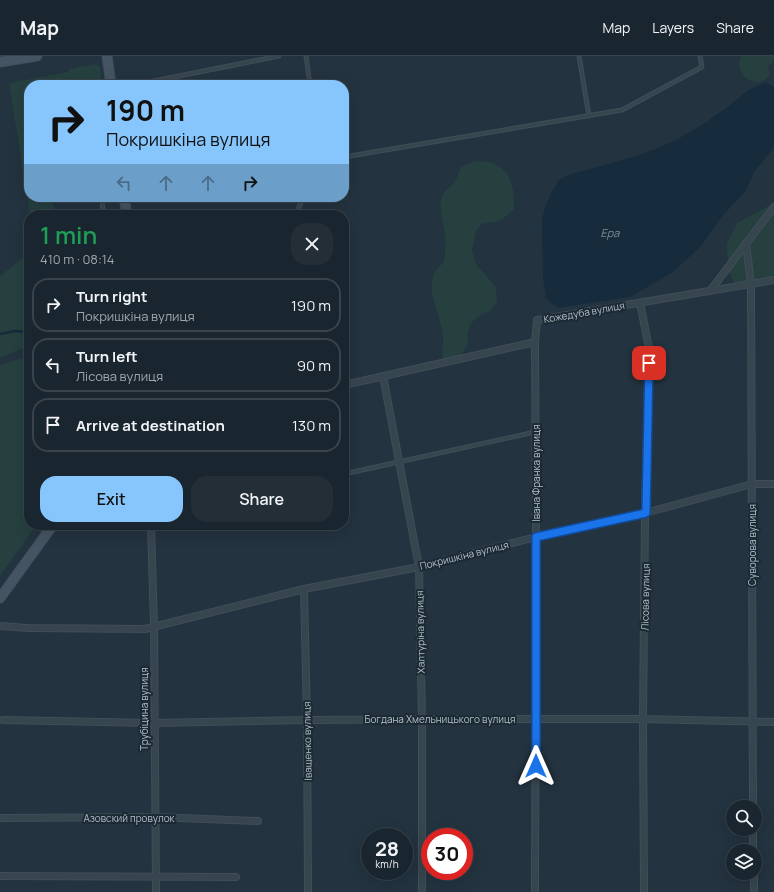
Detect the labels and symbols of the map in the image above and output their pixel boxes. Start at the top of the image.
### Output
water label: Ера [601,225,620,240]
street label: Кожедуба вулиця [542,298,626,326]
pin [632,346,666,380]
street label: Івана Франка вулиця [529,424,543,522]
street label: Суворова вулиця [745,504,759,586]
street label: Покришкіна вулиця [418,537,510,573]
street label: Лісова вулиця [637,563,653,631]
street label: Халтуріна вулиця [412,590,428,674]
street label: Трубіцина вулиця [137,667,151,751]
street label: Іващенко вулиця [299,701,315,781]
street label: Богдана Хмельницького вулиця [364,712,516,726]
position arrow [515,745,557,787]
street label: Азовский провулок [83,811,176,825]
speed limit sign: 30 [421,828,473,880]

